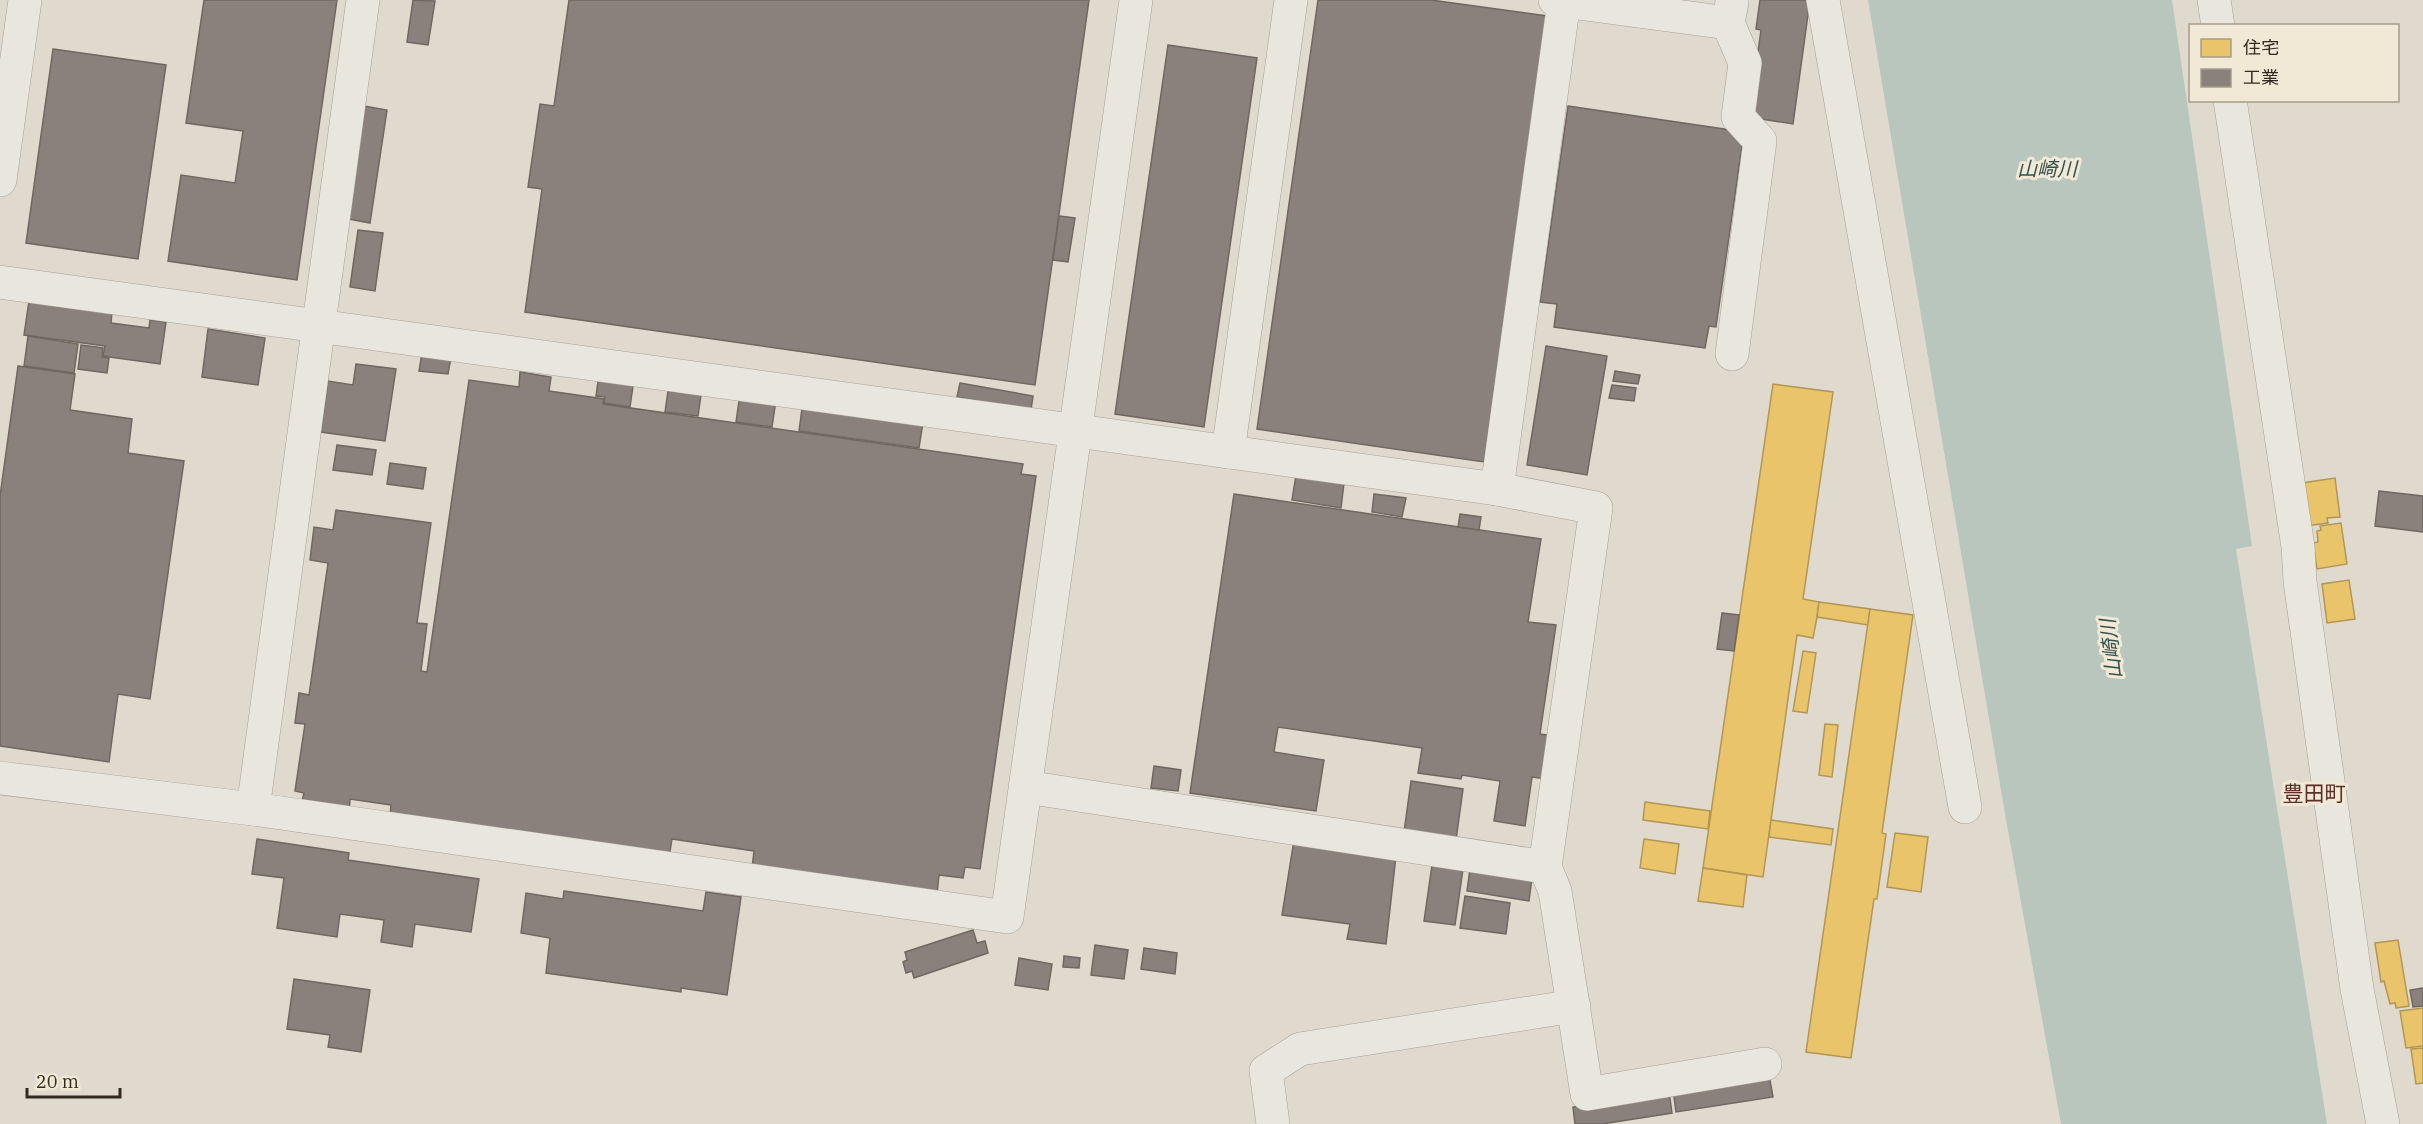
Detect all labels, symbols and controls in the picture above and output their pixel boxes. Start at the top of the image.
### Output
legend [2189,24,2399,102]
text: 住宅 [2243,36,2279,59]
text: 工業 [2243,66,2279,89]
water label: 山崎川 [2017,155,2079,182]
water label: 山崎川 [2093,616,2128,680]
district label: 豊田町 [2283,779,2346,807]
scale bar [27,1061,120,1099]
text: 20 m [36,1070,79,1093]

